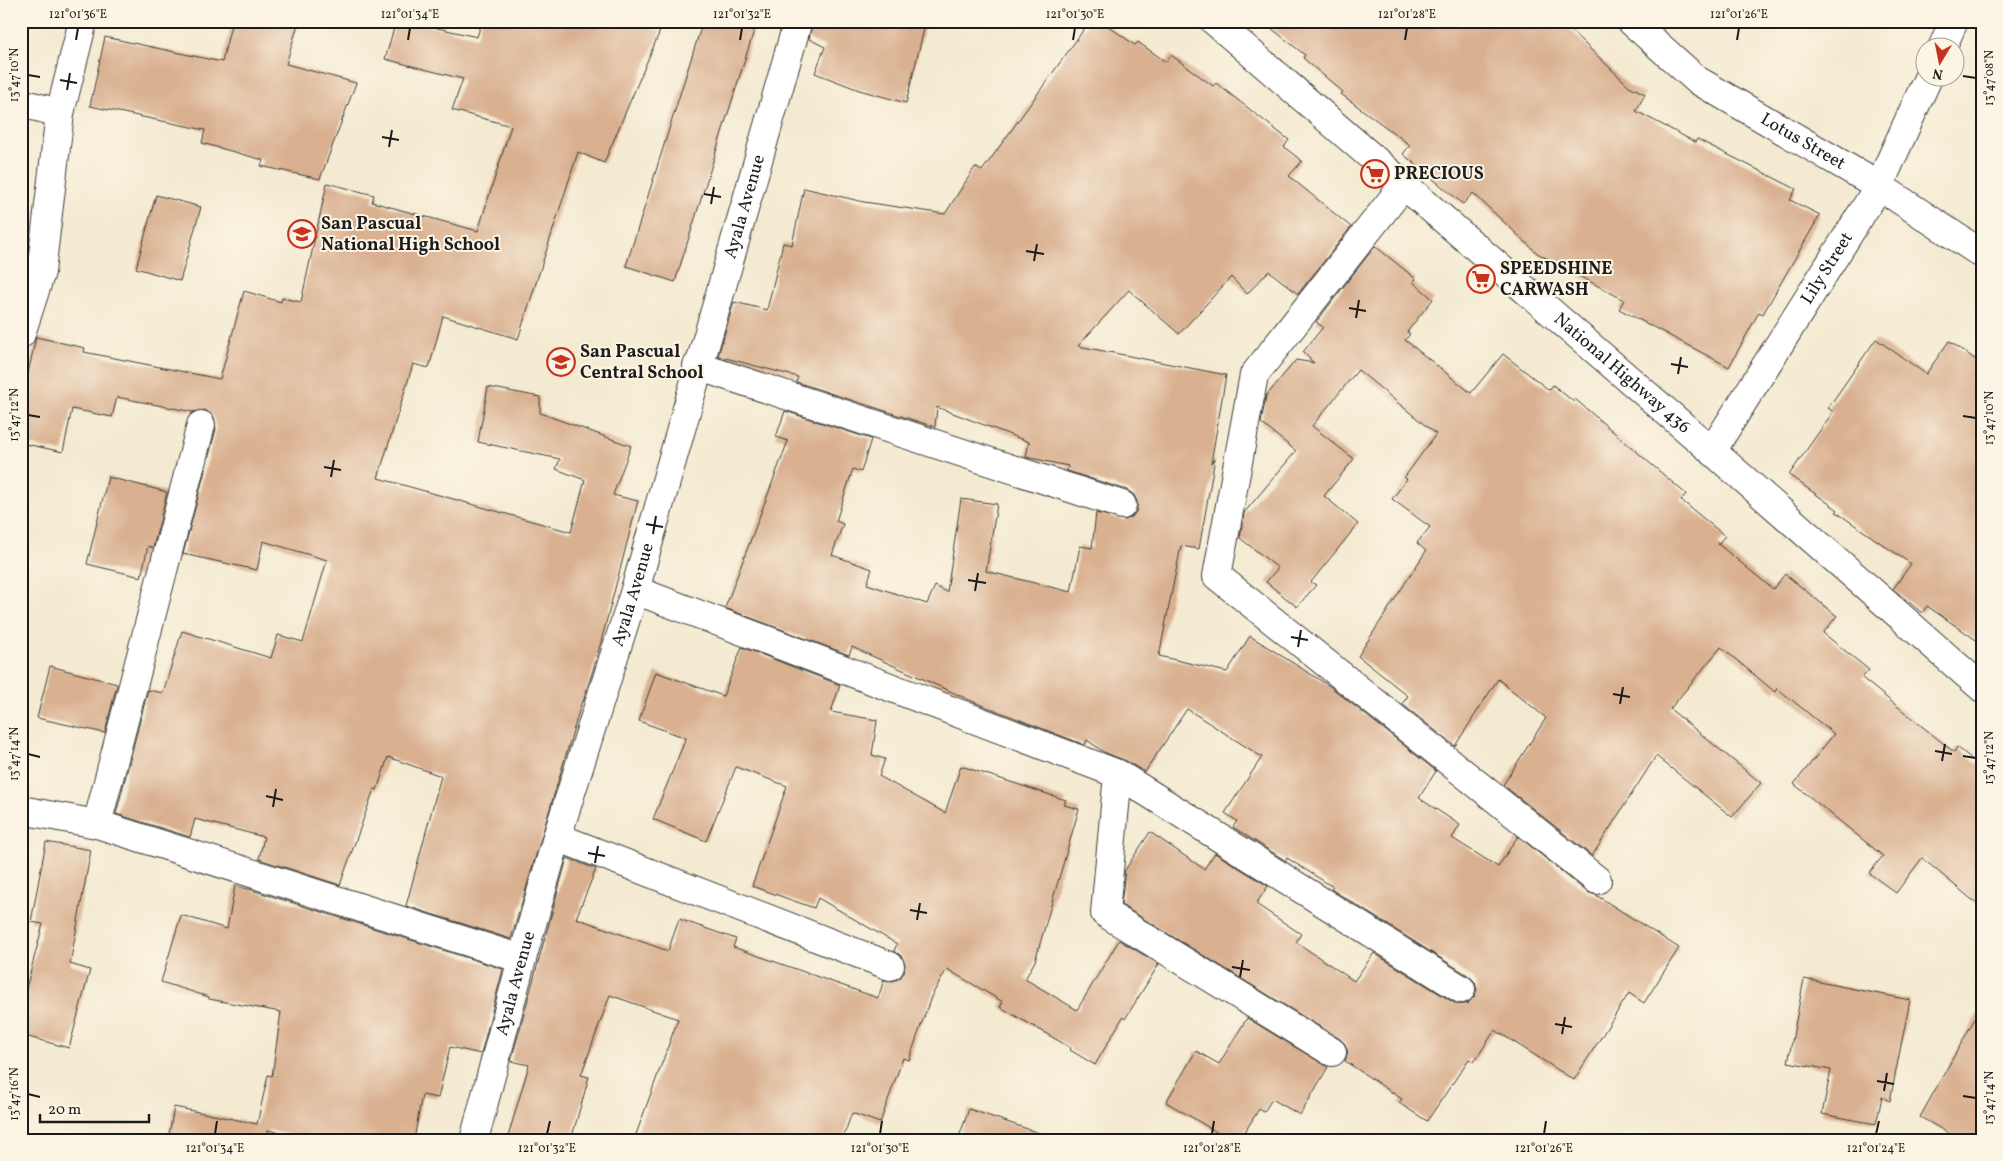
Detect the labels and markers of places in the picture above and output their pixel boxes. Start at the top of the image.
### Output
supermarket icon: PRECIOUS [1360,159,1390,189]
place label: PRECIOUS [1394,162,1484,187]
place label: San Pascual National High School [321,212,500,258]
school or university icon: San Pascual National High School [287,219,317,249]
place label: SPEEDSHINE CARWASH [1500,257,1613,303]
supermarket icon: SPEEDSHINE CARWASH [1466,264,1496,294]
place label: San Pascual Central School [580,340,704,386]
school or university icon: San Pascual Central School [546,347,576,377]

